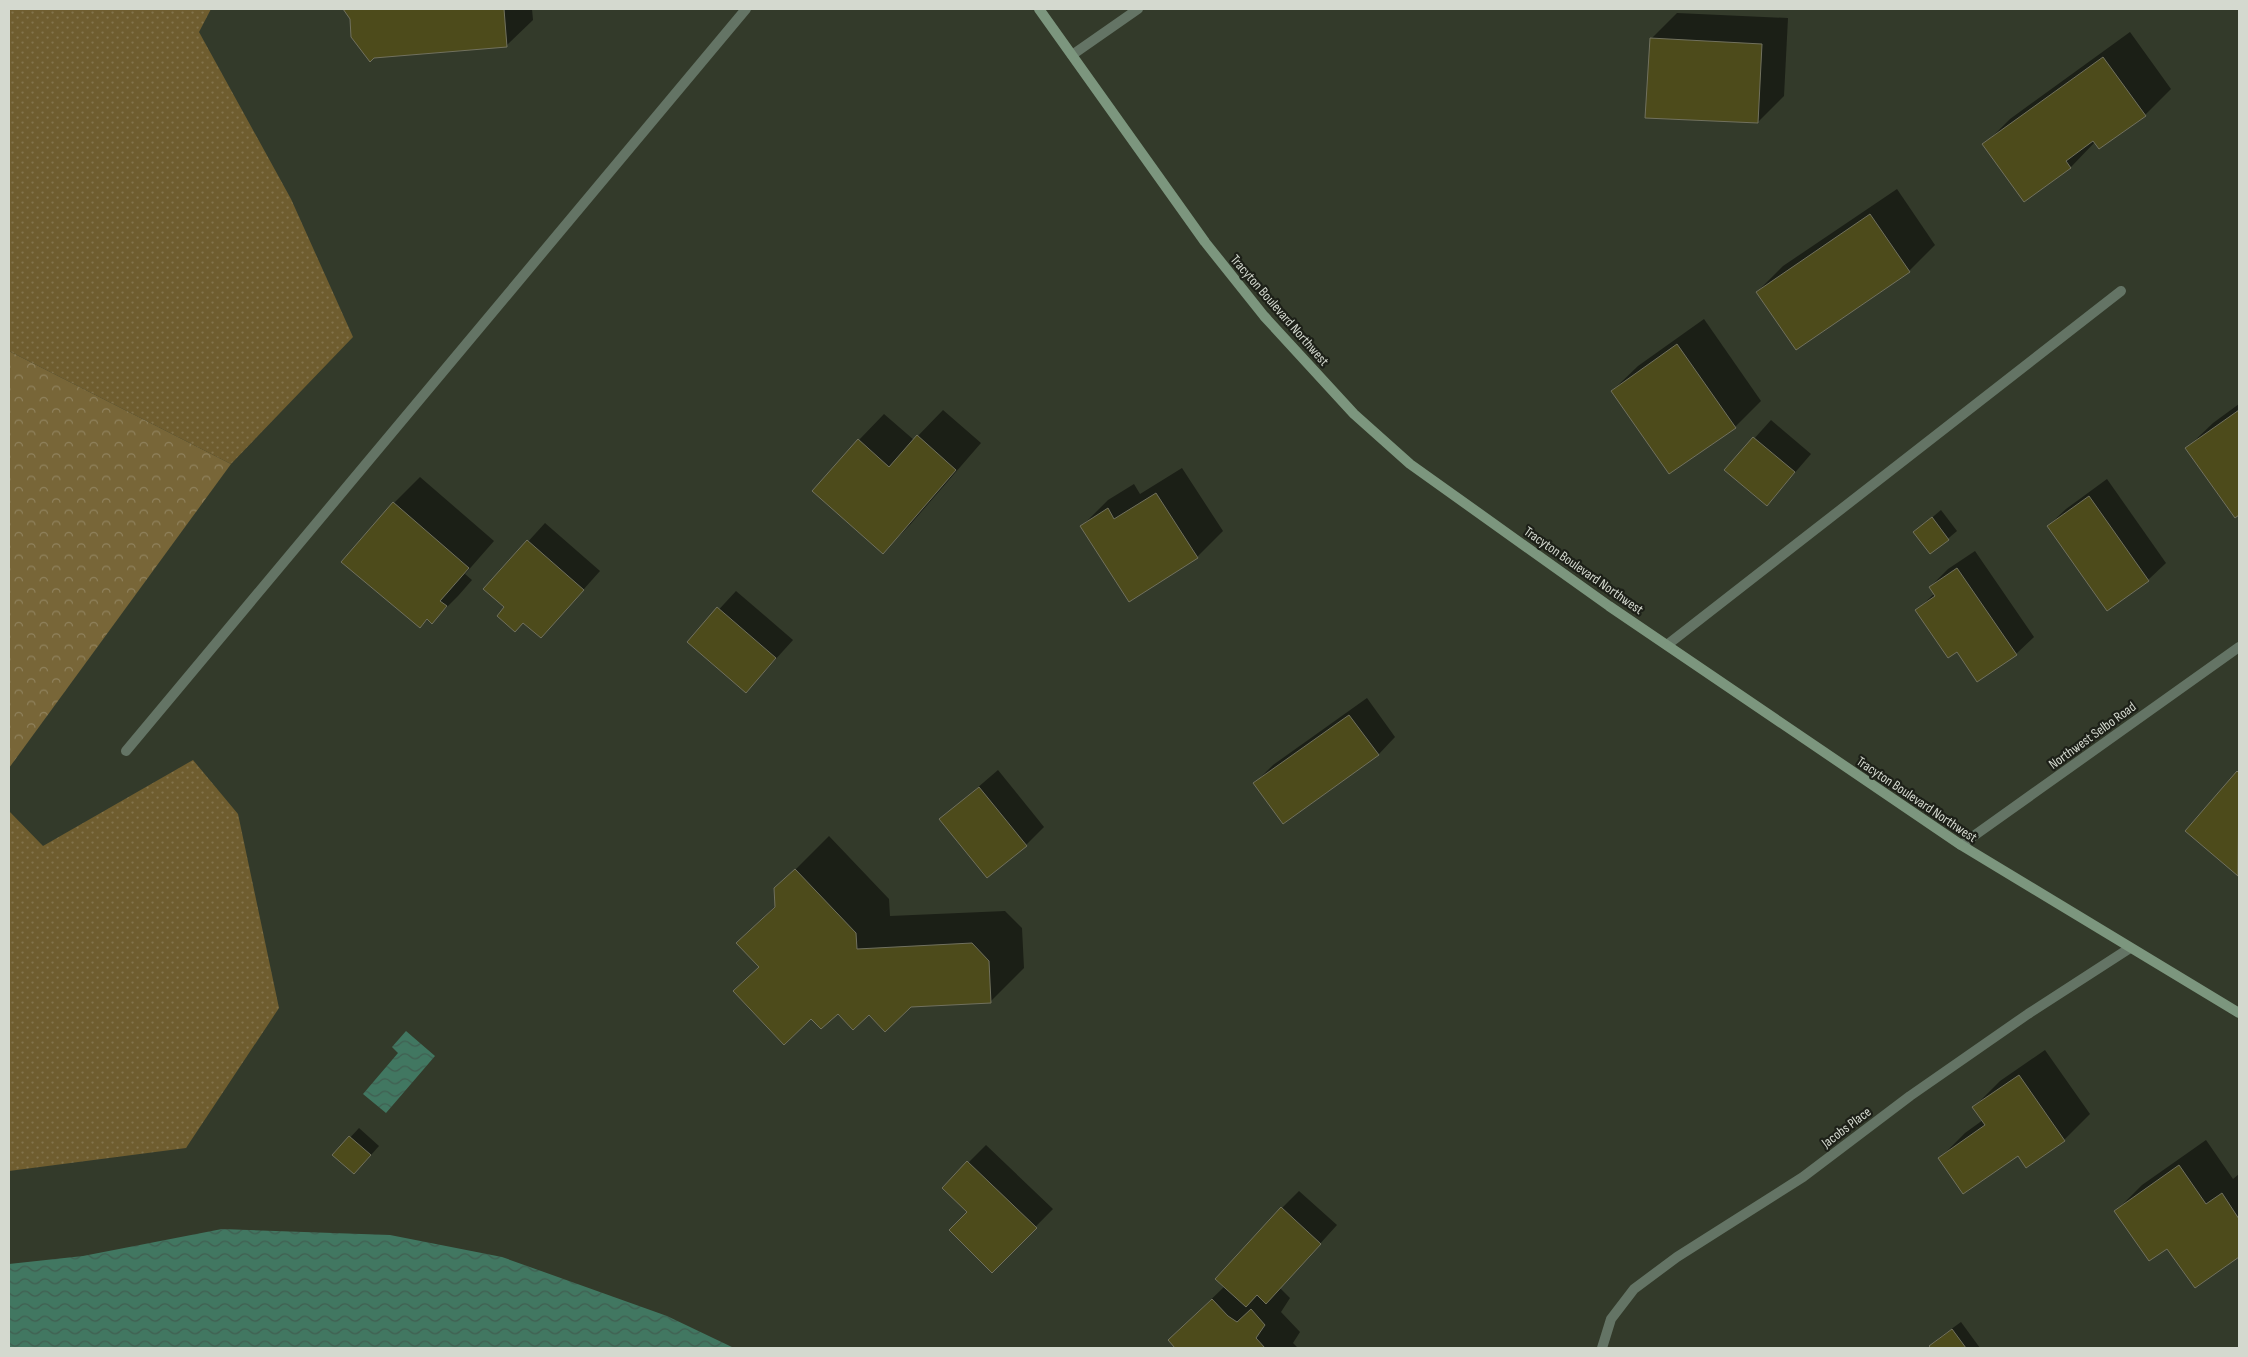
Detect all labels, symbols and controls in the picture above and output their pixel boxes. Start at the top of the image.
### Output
street label: Tracyton Boulevard Northwest [1227,251,1333,369]
street label: Tracyton Boulevard Northwest [1521,523,1647,618]
street label: Northwest Selbo Road [2045,698,2139,773]
street label: Tracyton Boulevard Northwest [1853,753,1980,846]
street label: Jacobs Place [1817,1103,1874,1152]

